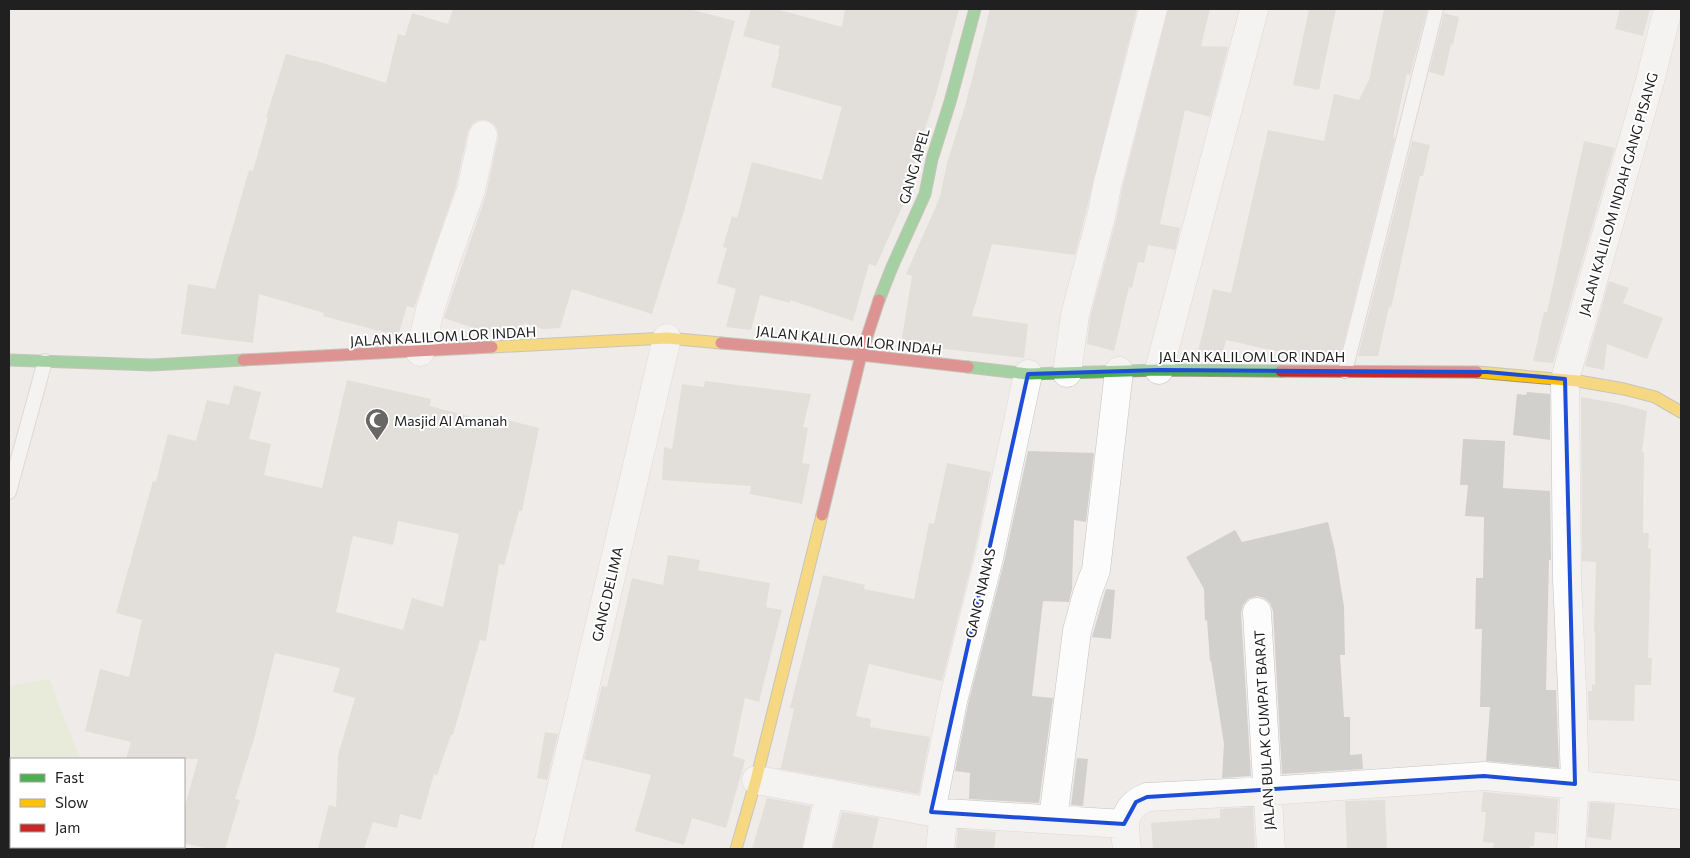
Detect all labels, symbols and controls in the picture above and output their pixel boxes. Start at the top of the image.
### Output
street label: JALAN KALILOM INDAH GANG PISANG [1575,70,1661,318]
street label: GANG APEL [895,126,933,206]
street label: JALAN KALILOM LOR INDAH [755,322,943,358]
street label: JALAN KALILOM LOR INDAH [349,323,537,349]
street label: JALAN KALILOM LOR INDAH [1159,348,1345,365]
mosque icon: Masjid Al Amanah [364,407,390,441]
place label: Masjid Al Amanah [394,412,507,429]
street label: GANG DELIMA [588,544,626,643]
street label: GANG NANAS [961,546,999,640]
street label: JALAN BULAK CUMPAT BARAT [1250,630,1278,830]
legend [10,758,185,848]
text: Fast [55,768,84,786]
text: Slow [55,793,88,811]
text: Jam [55,818,80,836]

